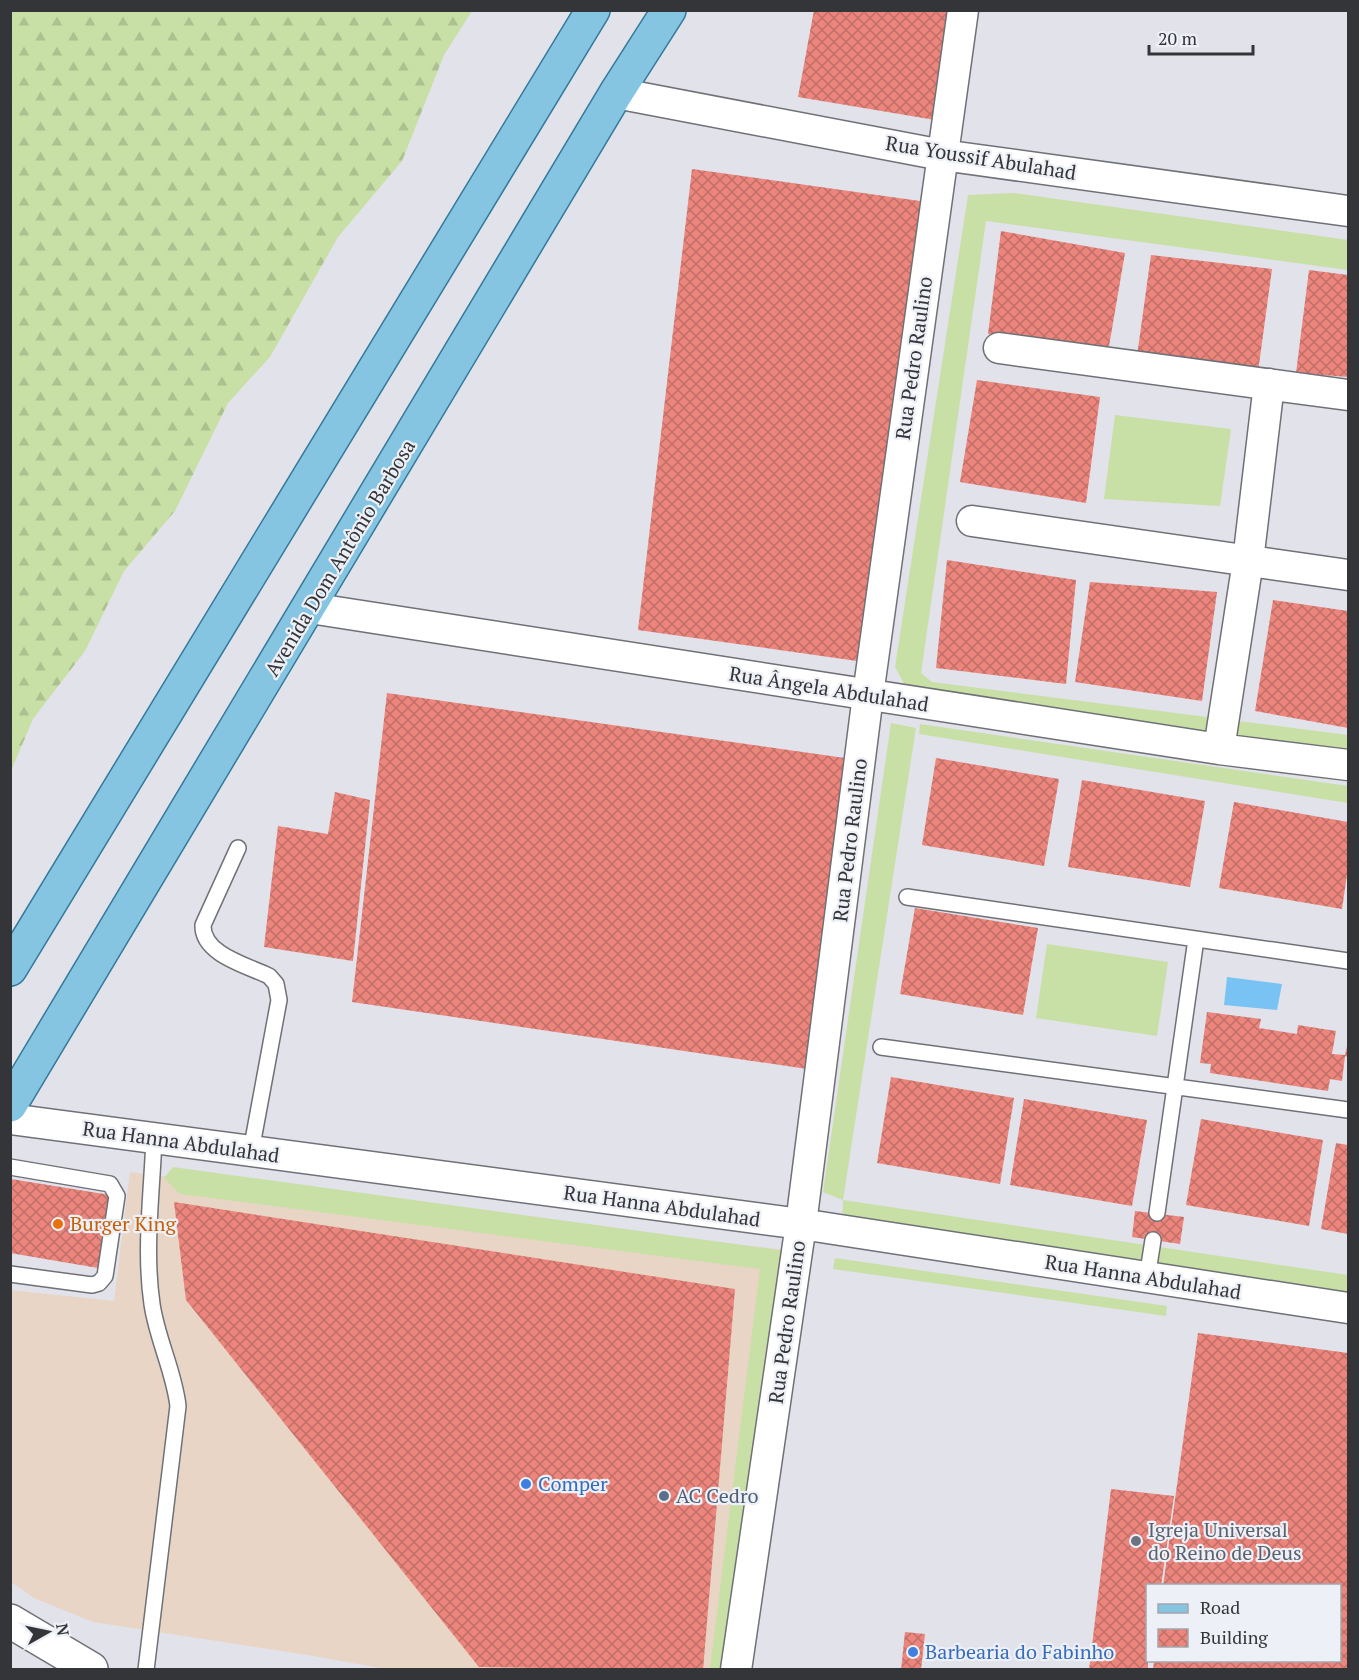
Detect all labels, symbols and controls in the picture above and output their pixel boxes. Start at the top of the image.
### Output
scale bar [1149,18,1252,56]
text: 20 m [1158,26,1198,50]
street label: Rua Youssif Abulahad [884,129,1078,186]
street label: Rua Pedro Raulino [889,275,938,441]
street label: Avenida Dom Antônio Barbosa [258,434,421,681]
street label: Rua Ângela Abdulahad [727,659,931,718]
street label: Rua Pedro Raulino [826,757,873,923]
street label: Rua Hanna Abdulahad [81,1114,281,1169]
street label: Rua Hanna Abdulahad [562,1178,762,1233]
place label: Burger King [70,1210,176,1237]
marker: Burger King [51,1217,65,1231]
street label: Rua Pedro Raulino [762,1239,811,1405]
street label: Rua Hanna Abdulahad [1043,1248,1243,1305]
place label: Comper [538,1470,608,1497]
marker: Comper [519,1477,533,1491]
place label: AC Cedro [676,1482,759,1509]
marker: AC Cedro [657,1489,671,1503]
place label: Igreja Universal do Reino de Deus [1148,1516,1302,1566]
marker: Igreja Universal do Reino de Deus [1129,1534,1143,1548]
legend [1146,1584,1341,1662]
text: Road [1200,1595,1240,1619]
north arrow [18,1602,78,1662]
text: N [51,1622,75,1637]
text: Building [1200,1625,1268,1649]
place label: Barbearia do Fabinho [925,1638,1114,1665]
marker: Barbearia do Fabinho [906,1645,920,1659]

